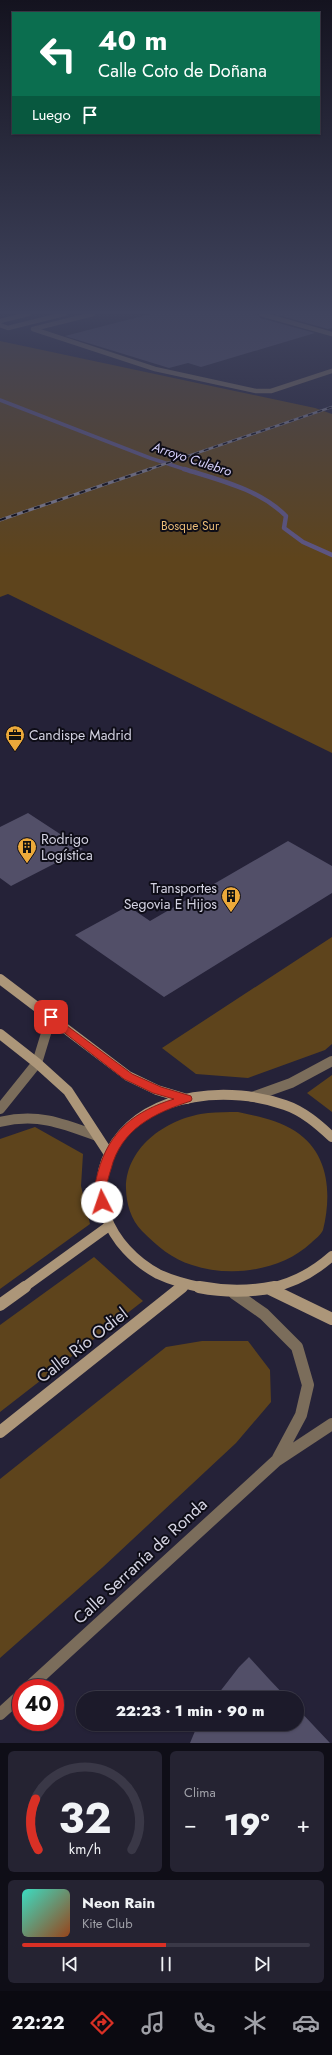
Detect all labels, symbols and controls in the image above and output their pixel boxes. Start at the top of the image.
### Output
text: 40 m [98,20,167,61]
icon: left [32,28,84,80]
text: Calle Coto de Doñana [98,58,267,84]
text: Luego [32,104,71,126]
icon: arrive [79,104,101,126]
water label: Arroyo Culebro [149,437,234,481]
park label: Bosque Sur [161,517,220,535]
office icon: Candispe Madrid [4,724,26,752]
place label: Candispe Madrid [29,725,132,745]
place label: Rodrigo Logística [41,829,93,865]
building icon: Rodrigo Logística [16,836,38,864]
place label: Transportes Segovia E Hijos [124,878,217,914]
building icon: Transportes Segovia E Hijos [220,885,242,913]
pin [34,1000,68,1034]
icon: arrive [40,1006,62,1028]
position arrow [81,1181,123,1223]
street label: Calle Río Odiel [31,1302,133,1388]
street label: Calle Serranía de Ronda [68,1492,212,1630]
speed limit sign: 40 [12,1679,64,1731]
text: 22:23 · 1 min · 90 m [116,1700,264,1722]
text: Clima [184,1783,216,1802]
text: 32 [58,1787,112,1848]
text: 19° [224,1803,270,1846]
text: − [184,1808,197,1840]
text: + [296,1808,310,1840]
text: km/h [69,1838,101,1858]
text: Neon Rain [82,1892,155,1914]
text: Kite Club [82,1914,133,1933]
icon: previous [59,1953,81,1975]
icon: pause [155,1953,177,1975]
icon: next [251,1953,273,1975]
icon: directions [88,2009,116,2037]
icon: music [139,2009,167,2037]
icon: phone [190,2009,218,2037]
icon: climate [241,2009,269,2037]
icon: car [292,2009,320,2037]
text: 22:22 [12,2010,65,2036]

